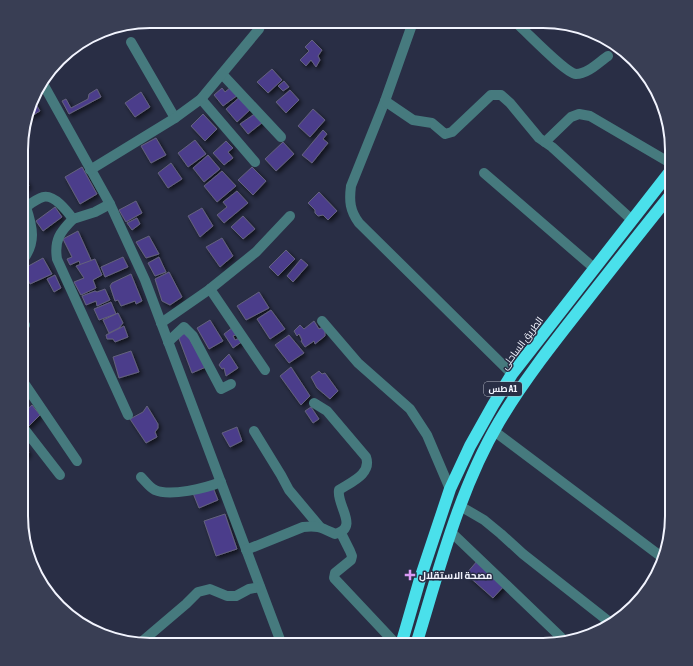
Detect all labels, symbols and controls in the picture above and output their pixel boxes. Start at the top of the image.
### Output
street label: الطريق الساحلى [499,315,546,372]
road number: طس A1 [484,382,522,396]
marker: مصحة الاستقلال [404,569,416,581]
place label: مصحة الاستقلال [419,570,492,582]

